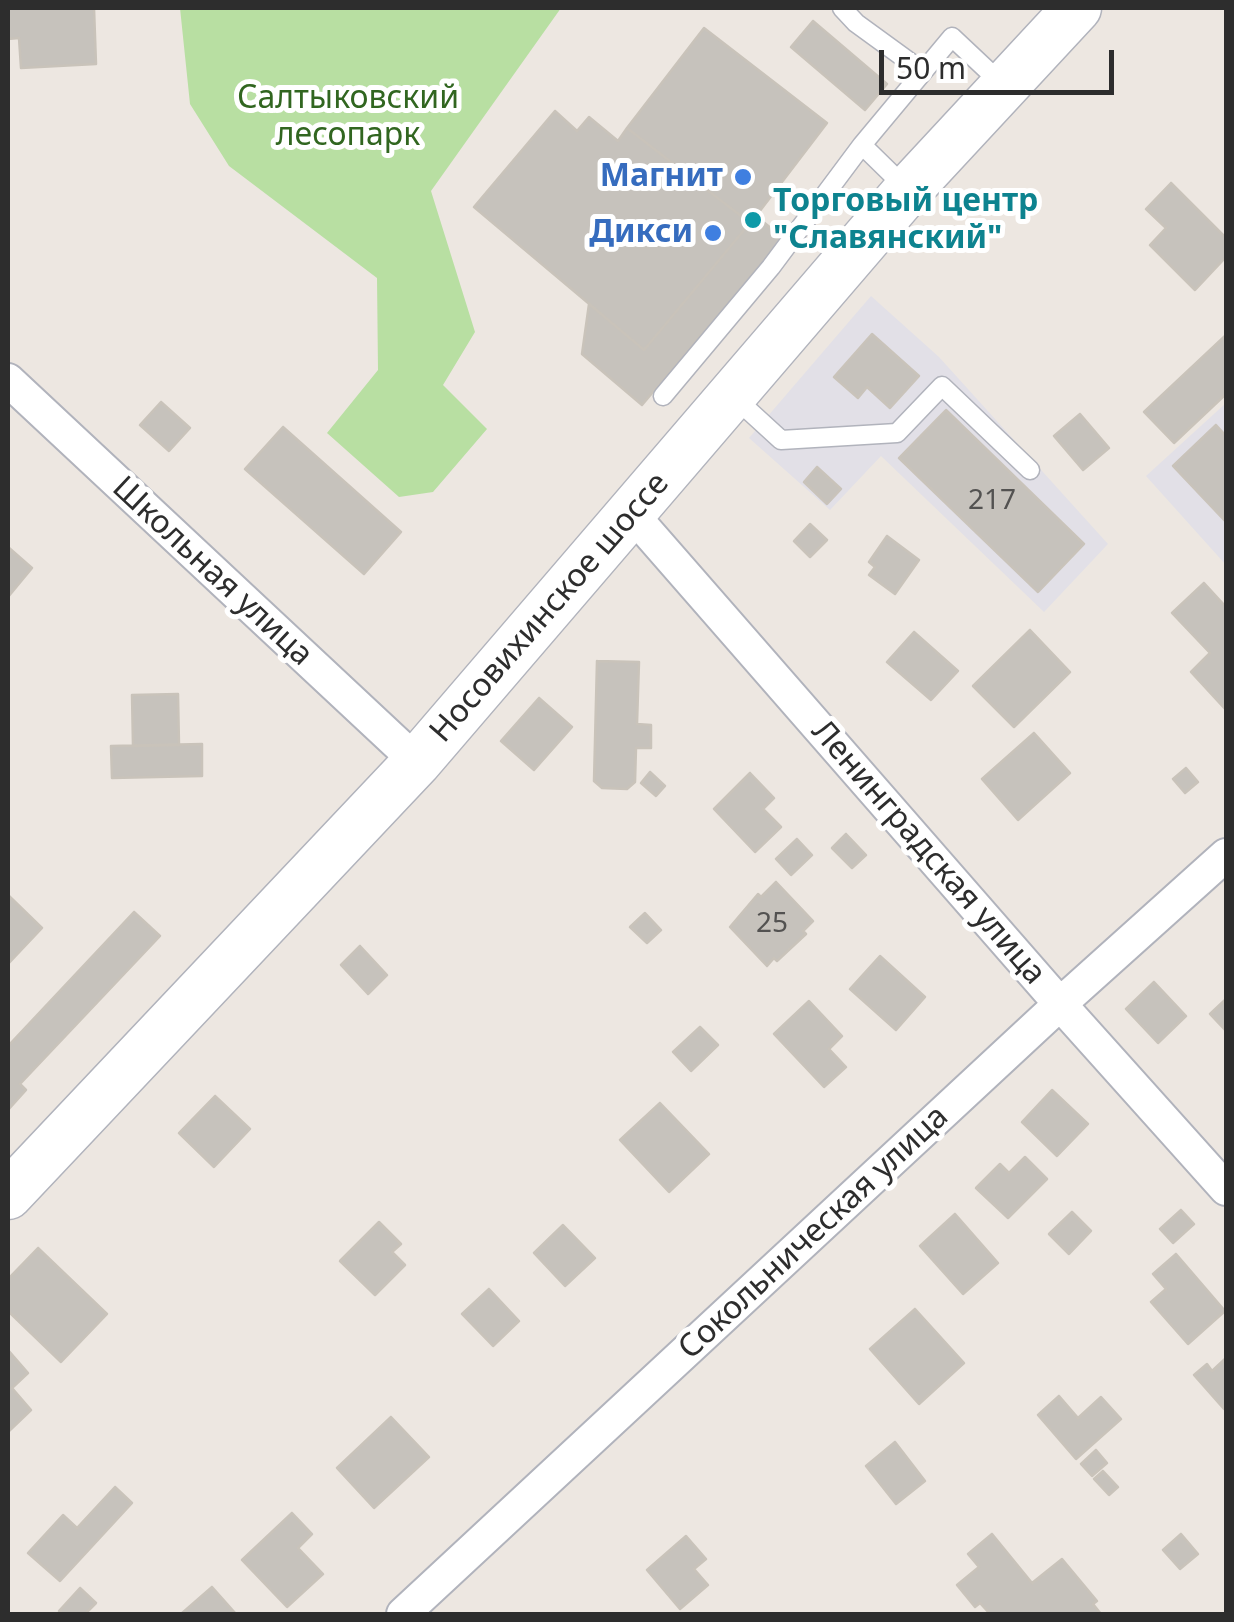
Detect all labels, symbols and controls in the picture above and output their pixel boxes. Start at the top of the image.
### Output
scale bar [884,30,1119,92]
text: 50 m [896,47,966,88]
park label: Салтыковский лесопарк [237,80,459,155]
place label: Магнит [600,158,723,196]
marker: Магнит [732,166,754,188]
place label: Торговый центр "Славянский" [773,183,1038,258]
marker: Торговый центр "Славянский" [742,209,764,231]
place label: Дикси [589,214,693,252]
marker: Дикси [702,222,724,244]
street label: Носовихинское шоссе [423,465,677,751]
street label: Школьная улица [104,469,320,675]
house number: 217 [968,484,1016,518]
street label: Ленинградская улица [803,713,1053,993]
house number: 25 [756,907,788,941]
street label: Сокольническая улица [671,1098,957,1368]

